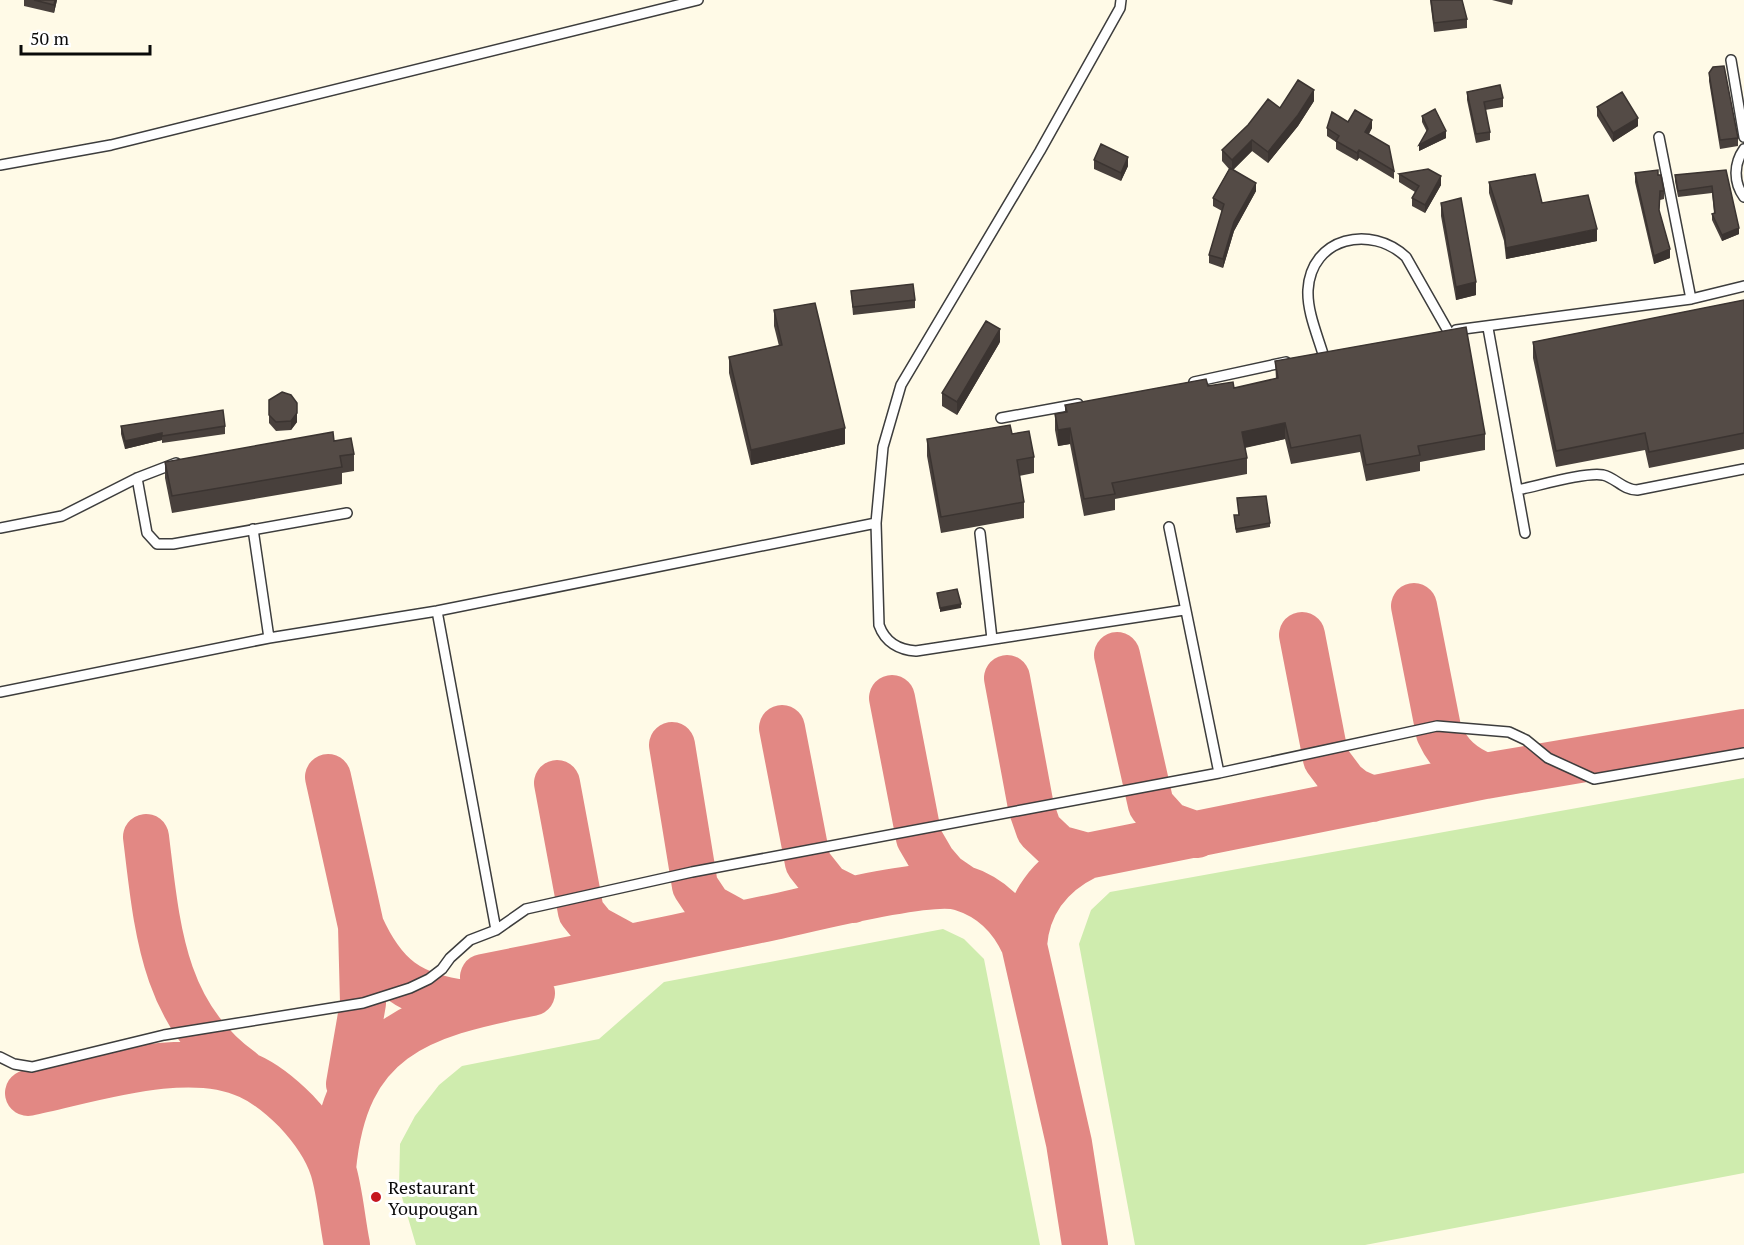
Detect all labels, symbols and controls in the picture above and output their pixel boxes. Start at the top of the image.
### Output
scale bar [21,18,150,56]
text: 50 m [30,26,70,50]
place label: Restaurant Youpougan [388,1175,478,1220]
marker: Restaurant Youpougan [369,1190,383,1204]

